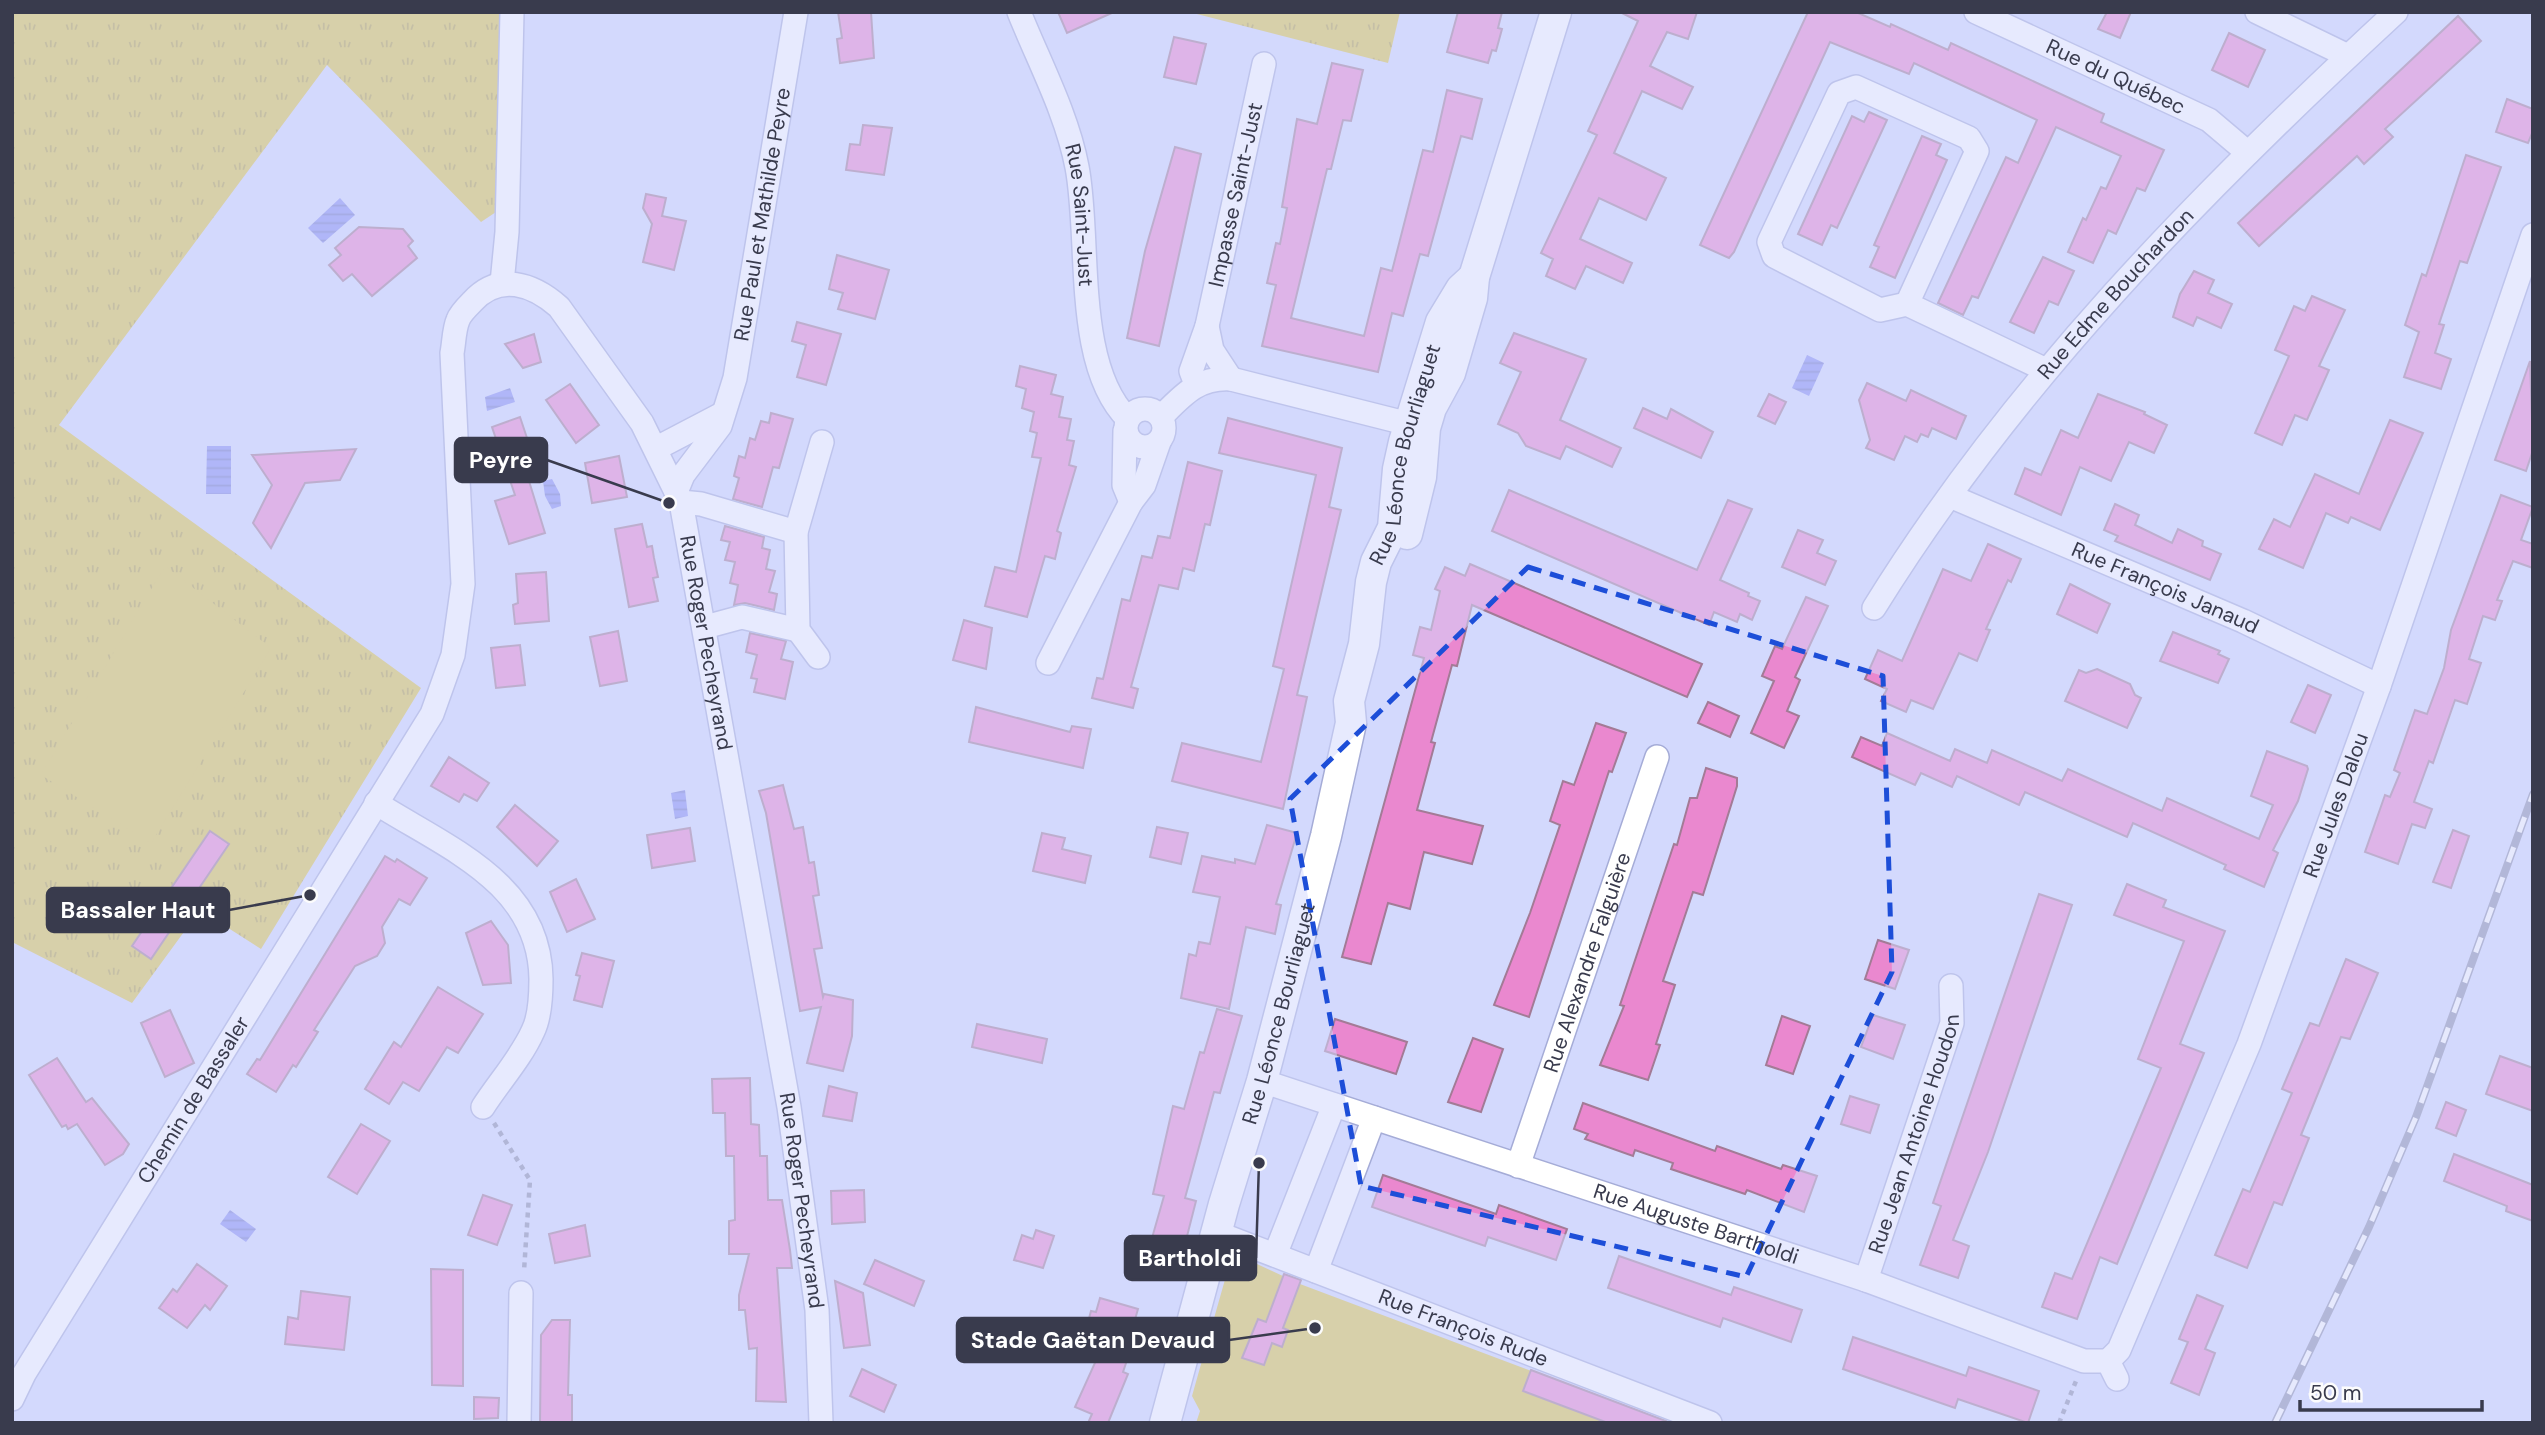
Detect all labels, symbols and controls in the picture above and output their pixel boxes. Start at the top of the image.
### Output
street label: Rue du Québec [2042,32,2190,121]
street label: Rue Paul et Mathilde Peyre [727,85,797,343]
street label: Impasse Saint-Just [1202,100,1269,290]
street label: Rue Saint-Just [1058,141,1100,287]
street label: Rue Edme Bouchardon [2031,202,2200,385]
street label: Rue Léonce Bourliaguet [1363,341,1447,570]
callout: Peyre [455,438,547,482]
text: Peyre [469,445,533,475]
street label: Rue Roger Pecheyrand [673,533,739,752]
street label: Rue François Janaud [2067,536,2263,640]
street label: Rue Jules Dalou [2297,729,2375,882]
street label: Rue Alexandre Falguière [1537,849,1638,1076]
callout: Bassaler Haut [47,888,229,932]
text: Bassaler Haut [61,895,215,925]
street label: Rue Léonce Bourliaguet [1235,900,1322,1128]
street label: Chemin de Bassaler [131,1011,256,1189]
street label: Rue Jean Antoine Houdon [1862,1014,1966,1258]
street label: Rue Roger Pecheyrand [773,1090,831,1310]
street label: Rue Auguste Bartholdi [1590,1177,1802,1271]
callout: Bartholdi [1125,1236,1256,1280]
text: Bartholdi [1138,1243,1242,1273]
street label: Rue François Rude [1374,1283,1552,1373]
callout: Stade Gaëtan Devaud [957,1318,1229,1362]
text: Stade Gaëtan Devaud [971,1325,1215,1355]
scale bar [2300,1368,2482,1412]
text: 50 m [2310,1379,2361,1407]

